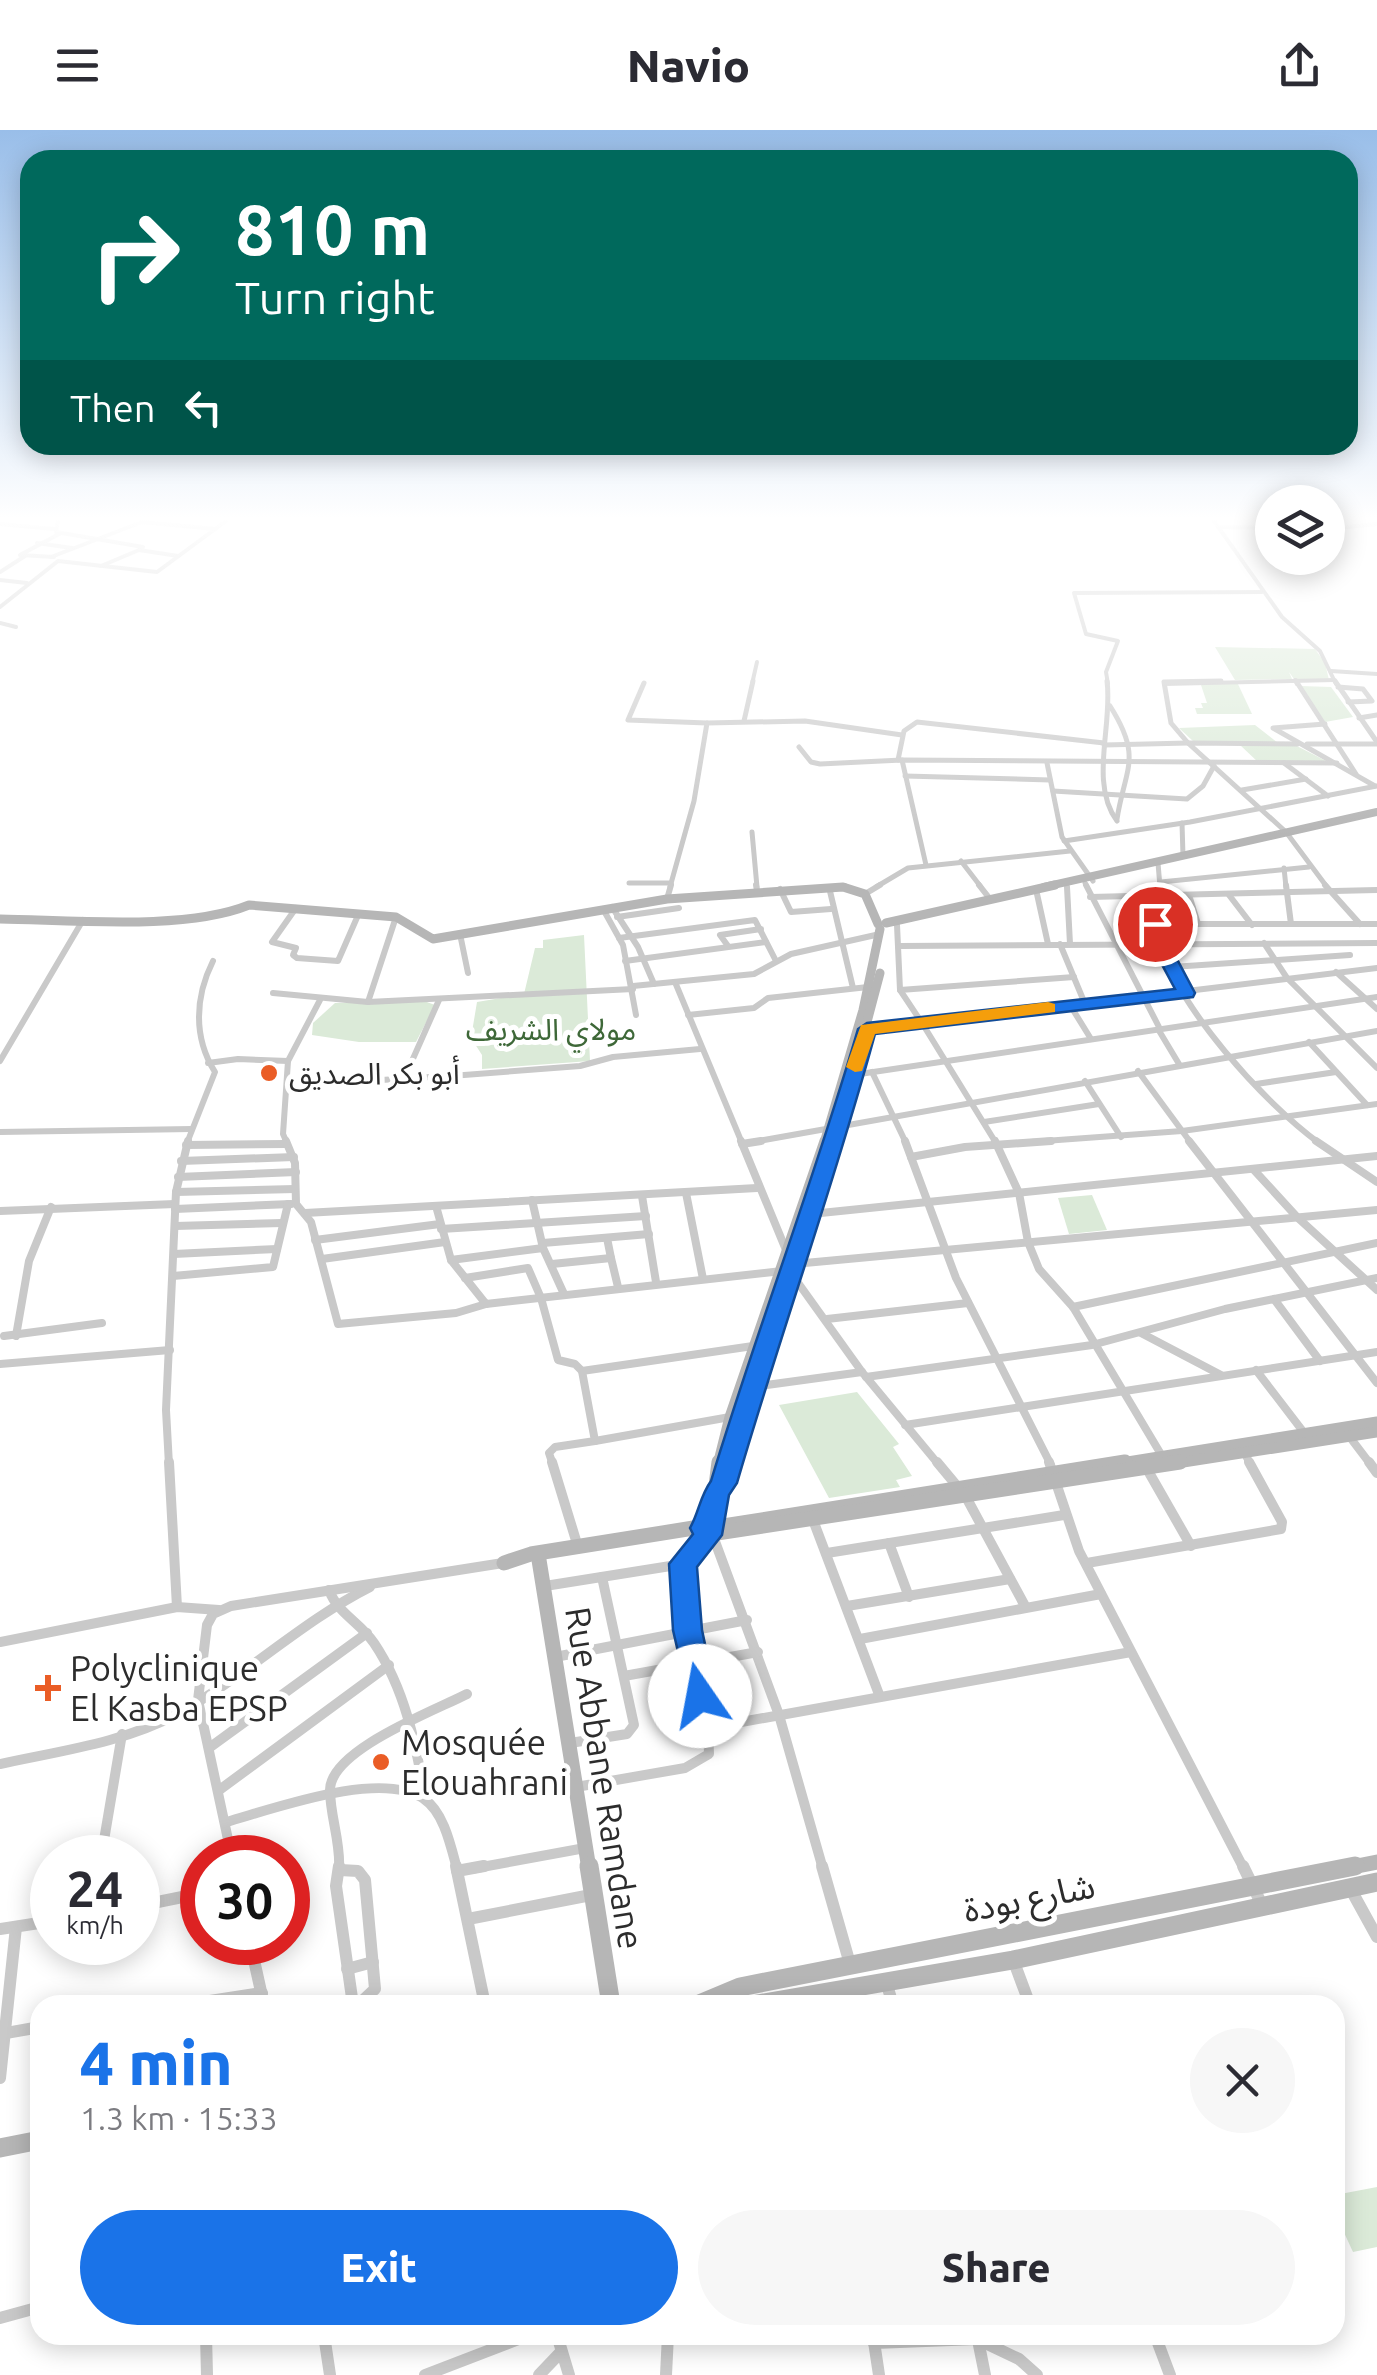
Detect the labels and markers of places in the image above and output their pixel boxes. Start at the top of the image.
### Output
pin [1113,882,1198,967]
place label: أبو بكر الصديق [289,1055,460,1092]
marker: أبو بكر الصديق [258,1062,280,1084]
place label: Polyclinique El Kasba EPSP [70,1648,288,1728]
marker: Polyclinique El Kasba EPSP [35,1675,61,1701]
place label: Mosquée Elouahrani [401,1722,568,1802]
marker: Mosquée Elouahrani [370,1751,392,1773]

